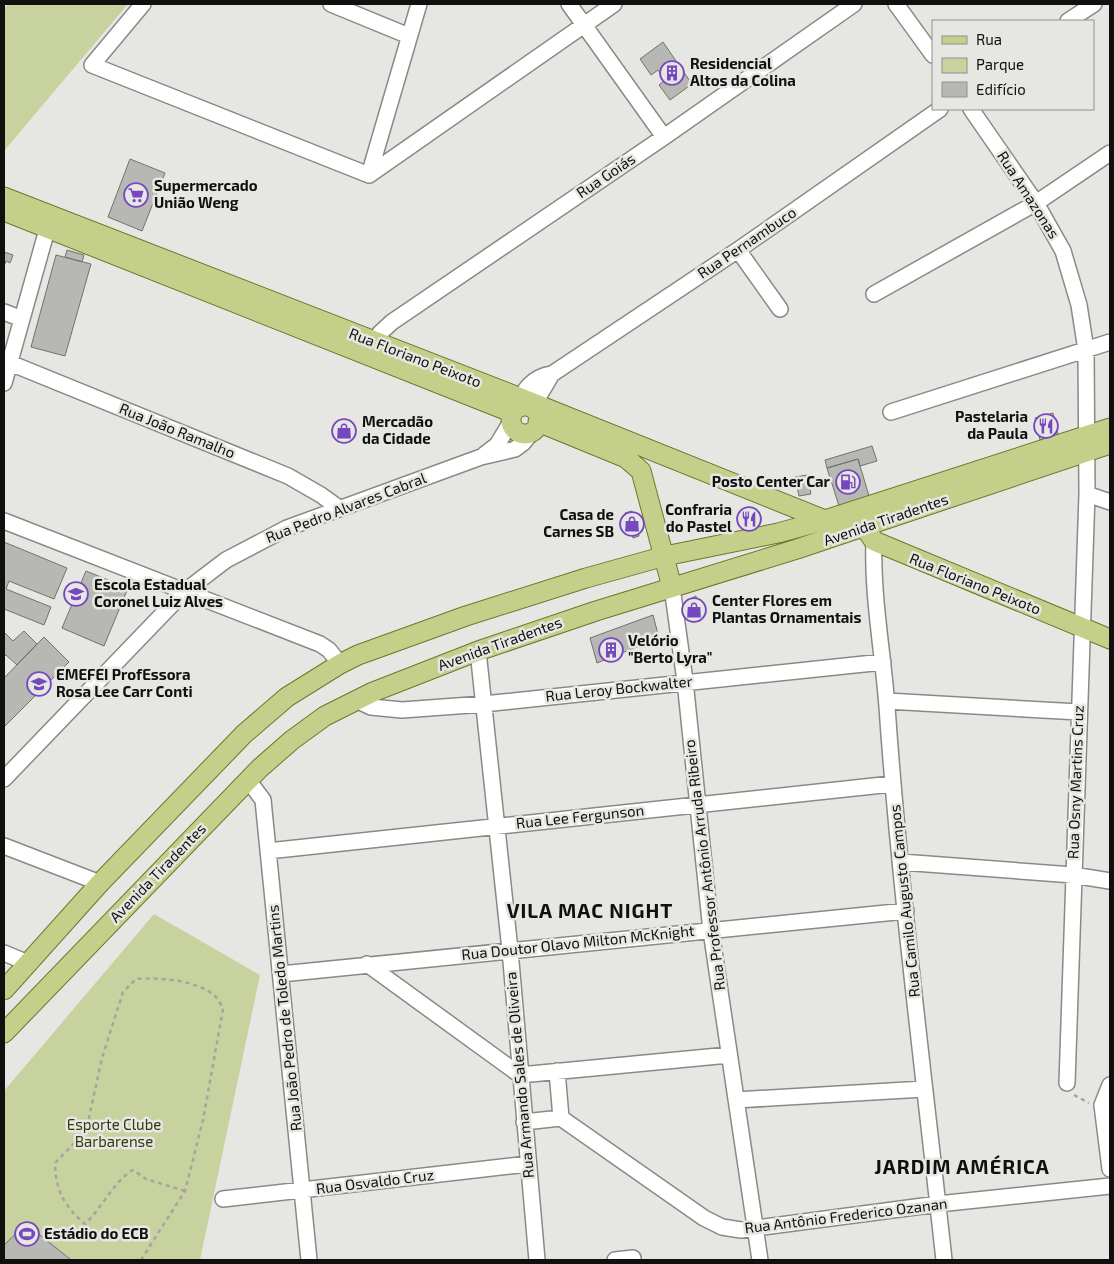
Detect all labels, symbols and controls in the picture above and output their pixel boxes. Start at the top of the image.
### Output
legend [932,20,1094,110]
text: Rua [976,30,1002,48]
place label: Residencial Altos da Colina [690,54,796,89]
text: Parque [976,55,1024,73]
building icon: Residencial Altos da Colina [659,60,685,86]
text: Edifício [976,80,1026,98]
street label: Rua Amazonas [994,147,1064,241]
street label: Rua Goiás [573,149,638,201]
place label: Supermercado União Weng [154,176,258,211]
supermarket icon: Supermercado União Weng [123,182,149,208]
street label: Rua Pernambuco [694,203,799,282]
street label: Rua Floriano Peixoto [347,324,484,391]
street label: Rua João Ramalho [117,399,238,462]
place label: Pastelaria da Paula [955,407,1028,442]
place label: Mercadão da Cidade [362,412,433,447]
restaurant icon: Pastelaria da Paula [1033,413,1059,439]
shop icon: Mercadão da Cidade [331,418,357,444]
street label: Rua Pedro Alvares Cabral [263,468,429,546]
fuel station icon: Posto Center Car [835,469,861,495]
place label: Posto Center Car [712,472,831,490]
street label: Avenida Tiradentes [821,489,950,549]
place label: Confraria do Pastel [665,500,732,535]
place label: Casa de Carnes SB [543,505,614,540]
restaurant icon: Confraria do Pastel [736,506,762,532]
shop icon: Casa de Carnes SB [619,511,645,537]
street label: Rua Floriano Peixoto [907,548,1044,618]
place label: Escola Estadual Coronel Luiz Alves [94,575,223,610]
school or university icon: Escola Estadual Coronel Luiz Alves [63,581,89,607]
place label: Center Flores em Plantas Ornamentais [712,591,861,626]
shop icon: Center Flores em Plantas Ornamentais [681,597,707,623]
street label: Avenida Tiradentes [435,612,564,674]
place label: Velório "Berto Lyra" [628,631,712,667]
building icon: Velório "Berto Lyra" [598,637,624,663]
place label: EMEFEI ProfEssora Rosa Lee Carr Conti [56,665,193,700]
school or university icon: EMEFEI ProfEssora Rosa Lee Carr Conti [26,671,52,697]
street label: Rua Leroy Bockwalter [544,671,693,705]
street label: Rua Osny Martins Cruz [1063,705,1087,859]
street label: Rua Professor Antônio Arruda Ribeiro [680,739,728,992]
street label: Rua Lee Fergunson [515,800,645,832]
street label: Rua Camilo Augusto Campos [885,804,923,998]
street label: Avenida Tiradentes [105,819,209,926]
district label: VILA MAC NIGHT [507,898,673,922]
street label: Rua João Pedro de Toledo Martins [263,904,305,1132]
street label: Rua Doutor Olavo Milton McKnight [460,921,696,963]
street label: Rua Armando Sales de Oliveira [501,971,537,1179]
park label: Esporte Clube Barbarense [67,1115,161,1150]
district label: JARDIM AMÉRICA [874,1154,1050,1178]
street label: Rua Osvaldo Cruz [315,1165,435,1197]
street label: Rua Antônio Frederico Ozanan [743,1194,948,1236]
sports icon: Estádio do ECB [14,1221,40,1247]
place label: Estádio do ECB [44,1224,149,1242]

